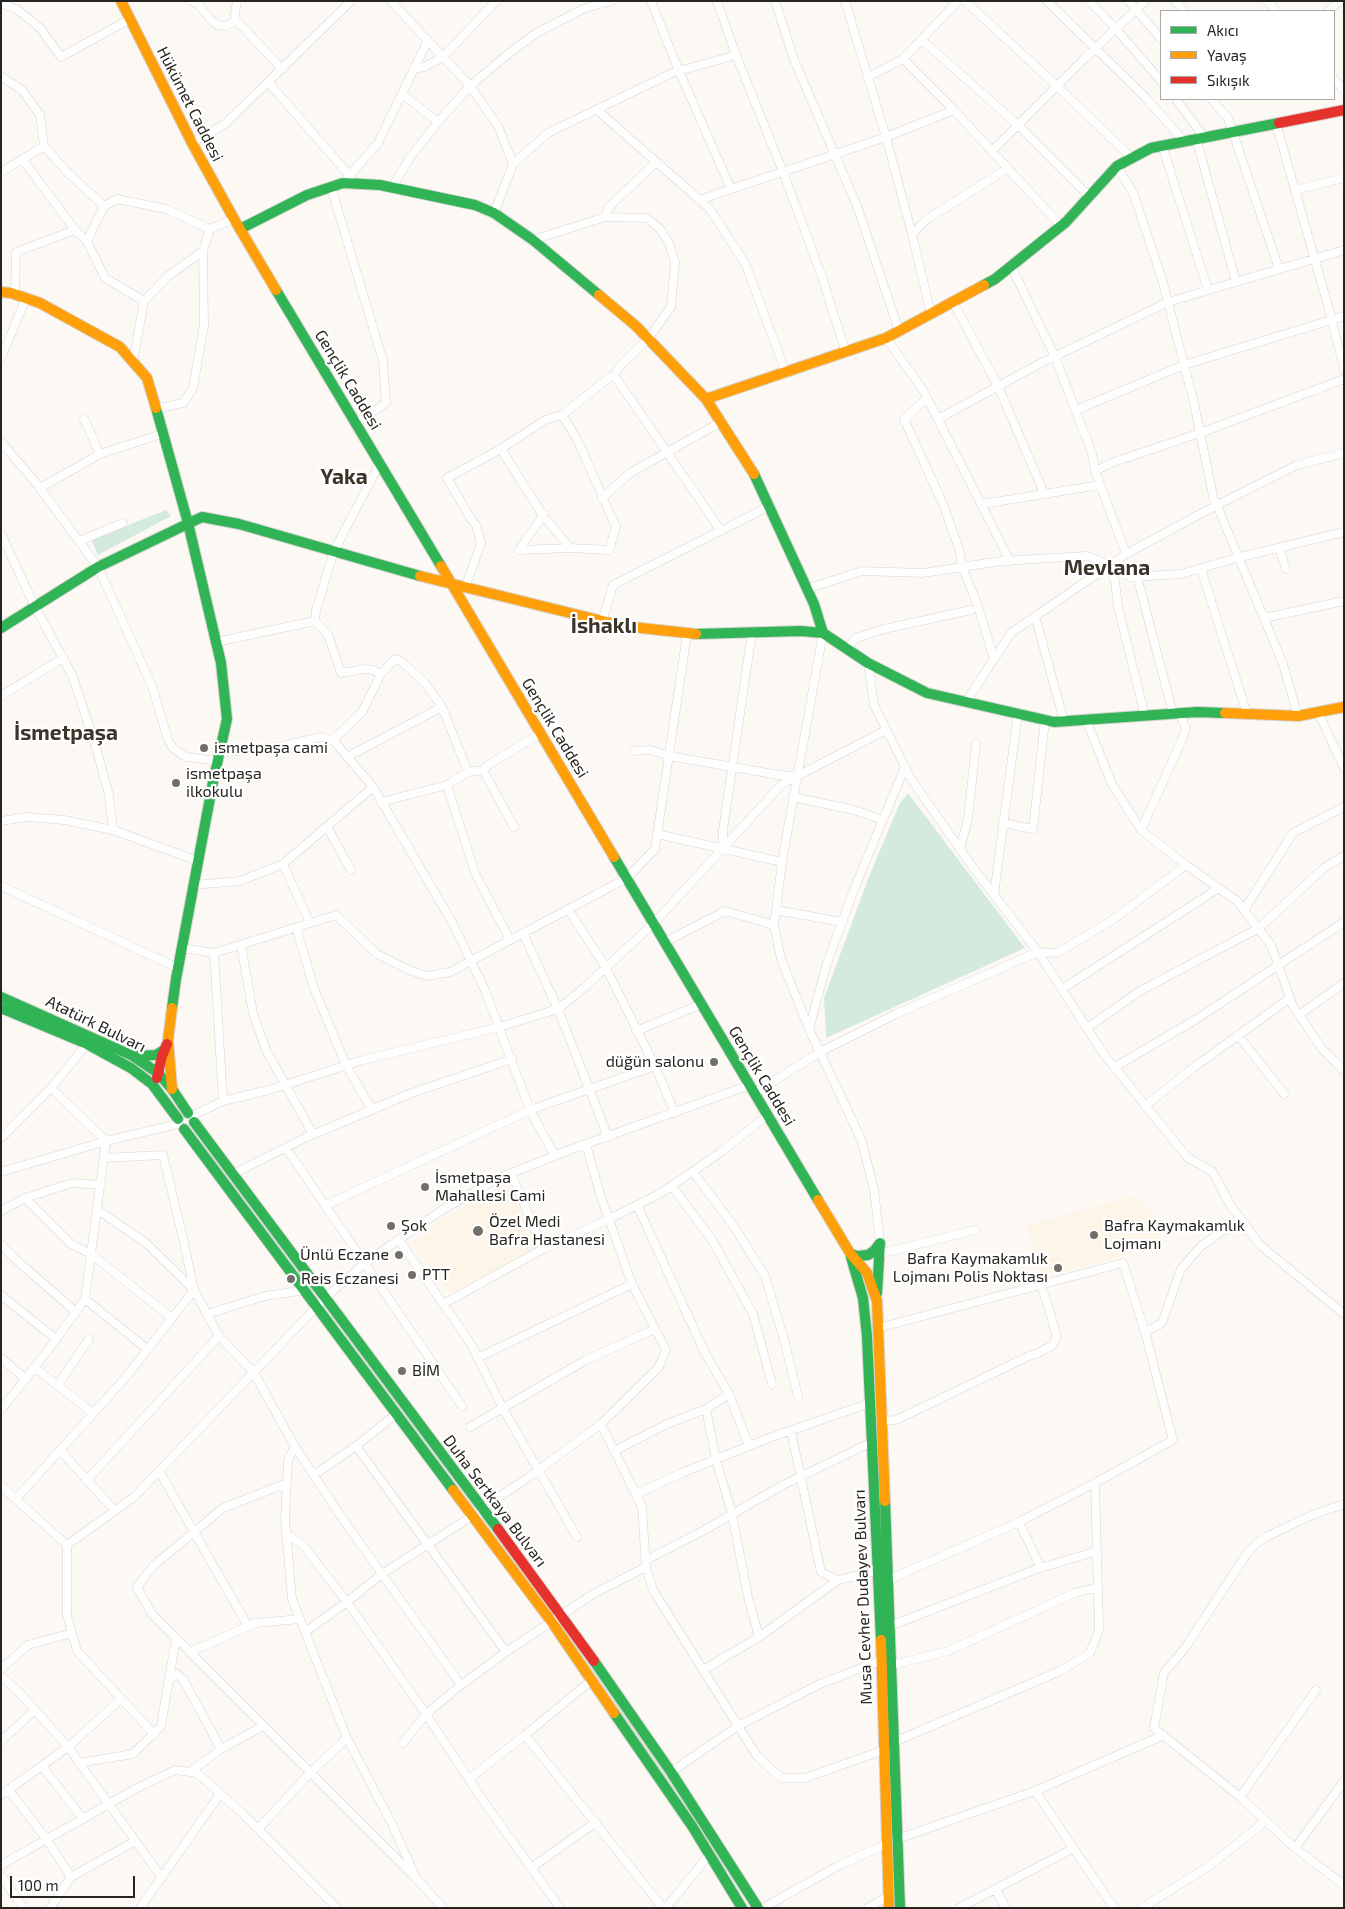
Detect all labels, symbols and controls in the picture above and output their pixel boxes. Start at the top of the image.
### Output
legend [1160,10,1335,100]
text: Akıcı [1207,21,1239,39]
street label: Hükümet Caddesi [153,43,227,165]
text: Yavaş [1207,46,1247,64]
text: Sıkışık [1207,71,1250,89]
street label: Gençlik Caddesi [311,327,385,433]
district label: Yaka [320,464,368,490]
district label: Mevlana [1064,555,1150,581]
district label: İshaklı [571,613,637,639]
street label: Gençlik Caddesi [518,675,592,781]
district label: İsmetpaşa [14,720,118,746]
place label: ismetpaşa cami [214,738,328,758]
marker: ismetpaşa cami [198,742,210,754]
place label: ismetpaşa ilkokulu [186,764,262,802]
marker: ismetpaşa ilkokulu [170,777,182,789]
street label: Atatürk Bulvarı [43,991,149,1057]
street label: Gençlik Caddesi [725,1023,799,1129]
place label: düğün salonu [606,1052,704,1072]
marker: düğün salonu [708,1056,720,1068]
place label: İsmetpaşa Mahallesi Cami [435,1168,546,1206]
marker: İsmetpaşa Mahallesi Cami [419,1181,431,1193]
place label: Özel Medi Bafra Hastanesi [489,1212,605,1250]
place label: Şok [401,1216,427,1236]
place label: Bafra Kaymakamlık Lojmanı [1104,1216,1245,1254]
marker: Şok [385,1220,397,1232]
marker: Özel Medi Bafra Hastanesi [471,1224,485,1238]
marker: Bafra Kaymakamlık Lojmanı [1088,1229,1100,1241]
place label: Ünlü Eczane [300,1245,389,1265]
marker: Ünlü Eczane [393,1249,405,1261]
place label: Bafra Kaymakamlık Lojmanı Polis Noktası [893,1249,1048,1287]
marker: Bafra Kaymakamlık Lojmanı Polis Noktası [1052,1262,1064,1274]
place label: PTT [422,1265,450,1285]
place label: Reis Eczanesi [301,1269,399,1289]
marker: PTT [406,1269,418,1281]
marker: Reis Eczanesi [285,1273,297,1285]
place label: BİM [412,1361,440,1381]
marker: BİM [396,1365,408,1377]
street label: Duha Sertkaya Bulvarı [439,1431,551,1571]
street label: Musa Cevher Dudayev Bulvarı [850,1489,876,1705]
scale bar [12,1866,138,1898]
text: 100 m [18,1876,59,1894]

